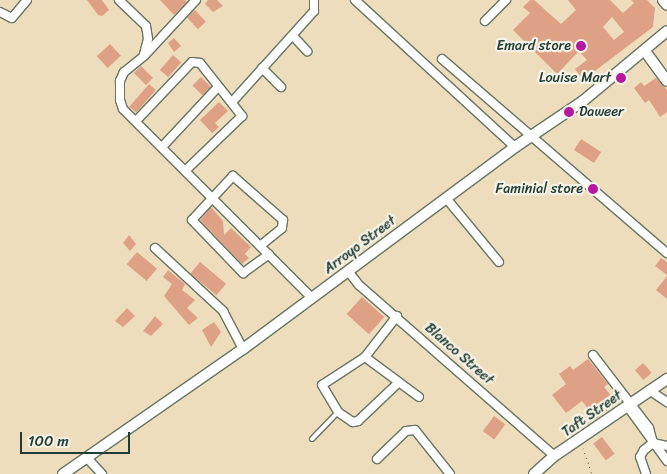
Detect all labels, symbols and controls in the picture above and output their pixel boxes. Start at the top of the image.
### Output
place label: Emard store [496,38,571,54]
marker: Emard store [575,40,587,52]
place label: Louise Mart [538,70,611,86]
marker: Louise Mart [615,72,627,84]
place label: Daweer [579,104,624,120]
marker: Daweer [563,106,575,118]
place label: Faminial store [495,181,583,197]
marker: Faminial store [587,183,599,195]
street label: Arroyo Street [320,212,400,278]
street label: Blanco Street [421,320,497,388]
street label: Taft Street [559,387,625,441]
scale bar [22,422,132,454]
text: 100 m [28,428,69,454]

